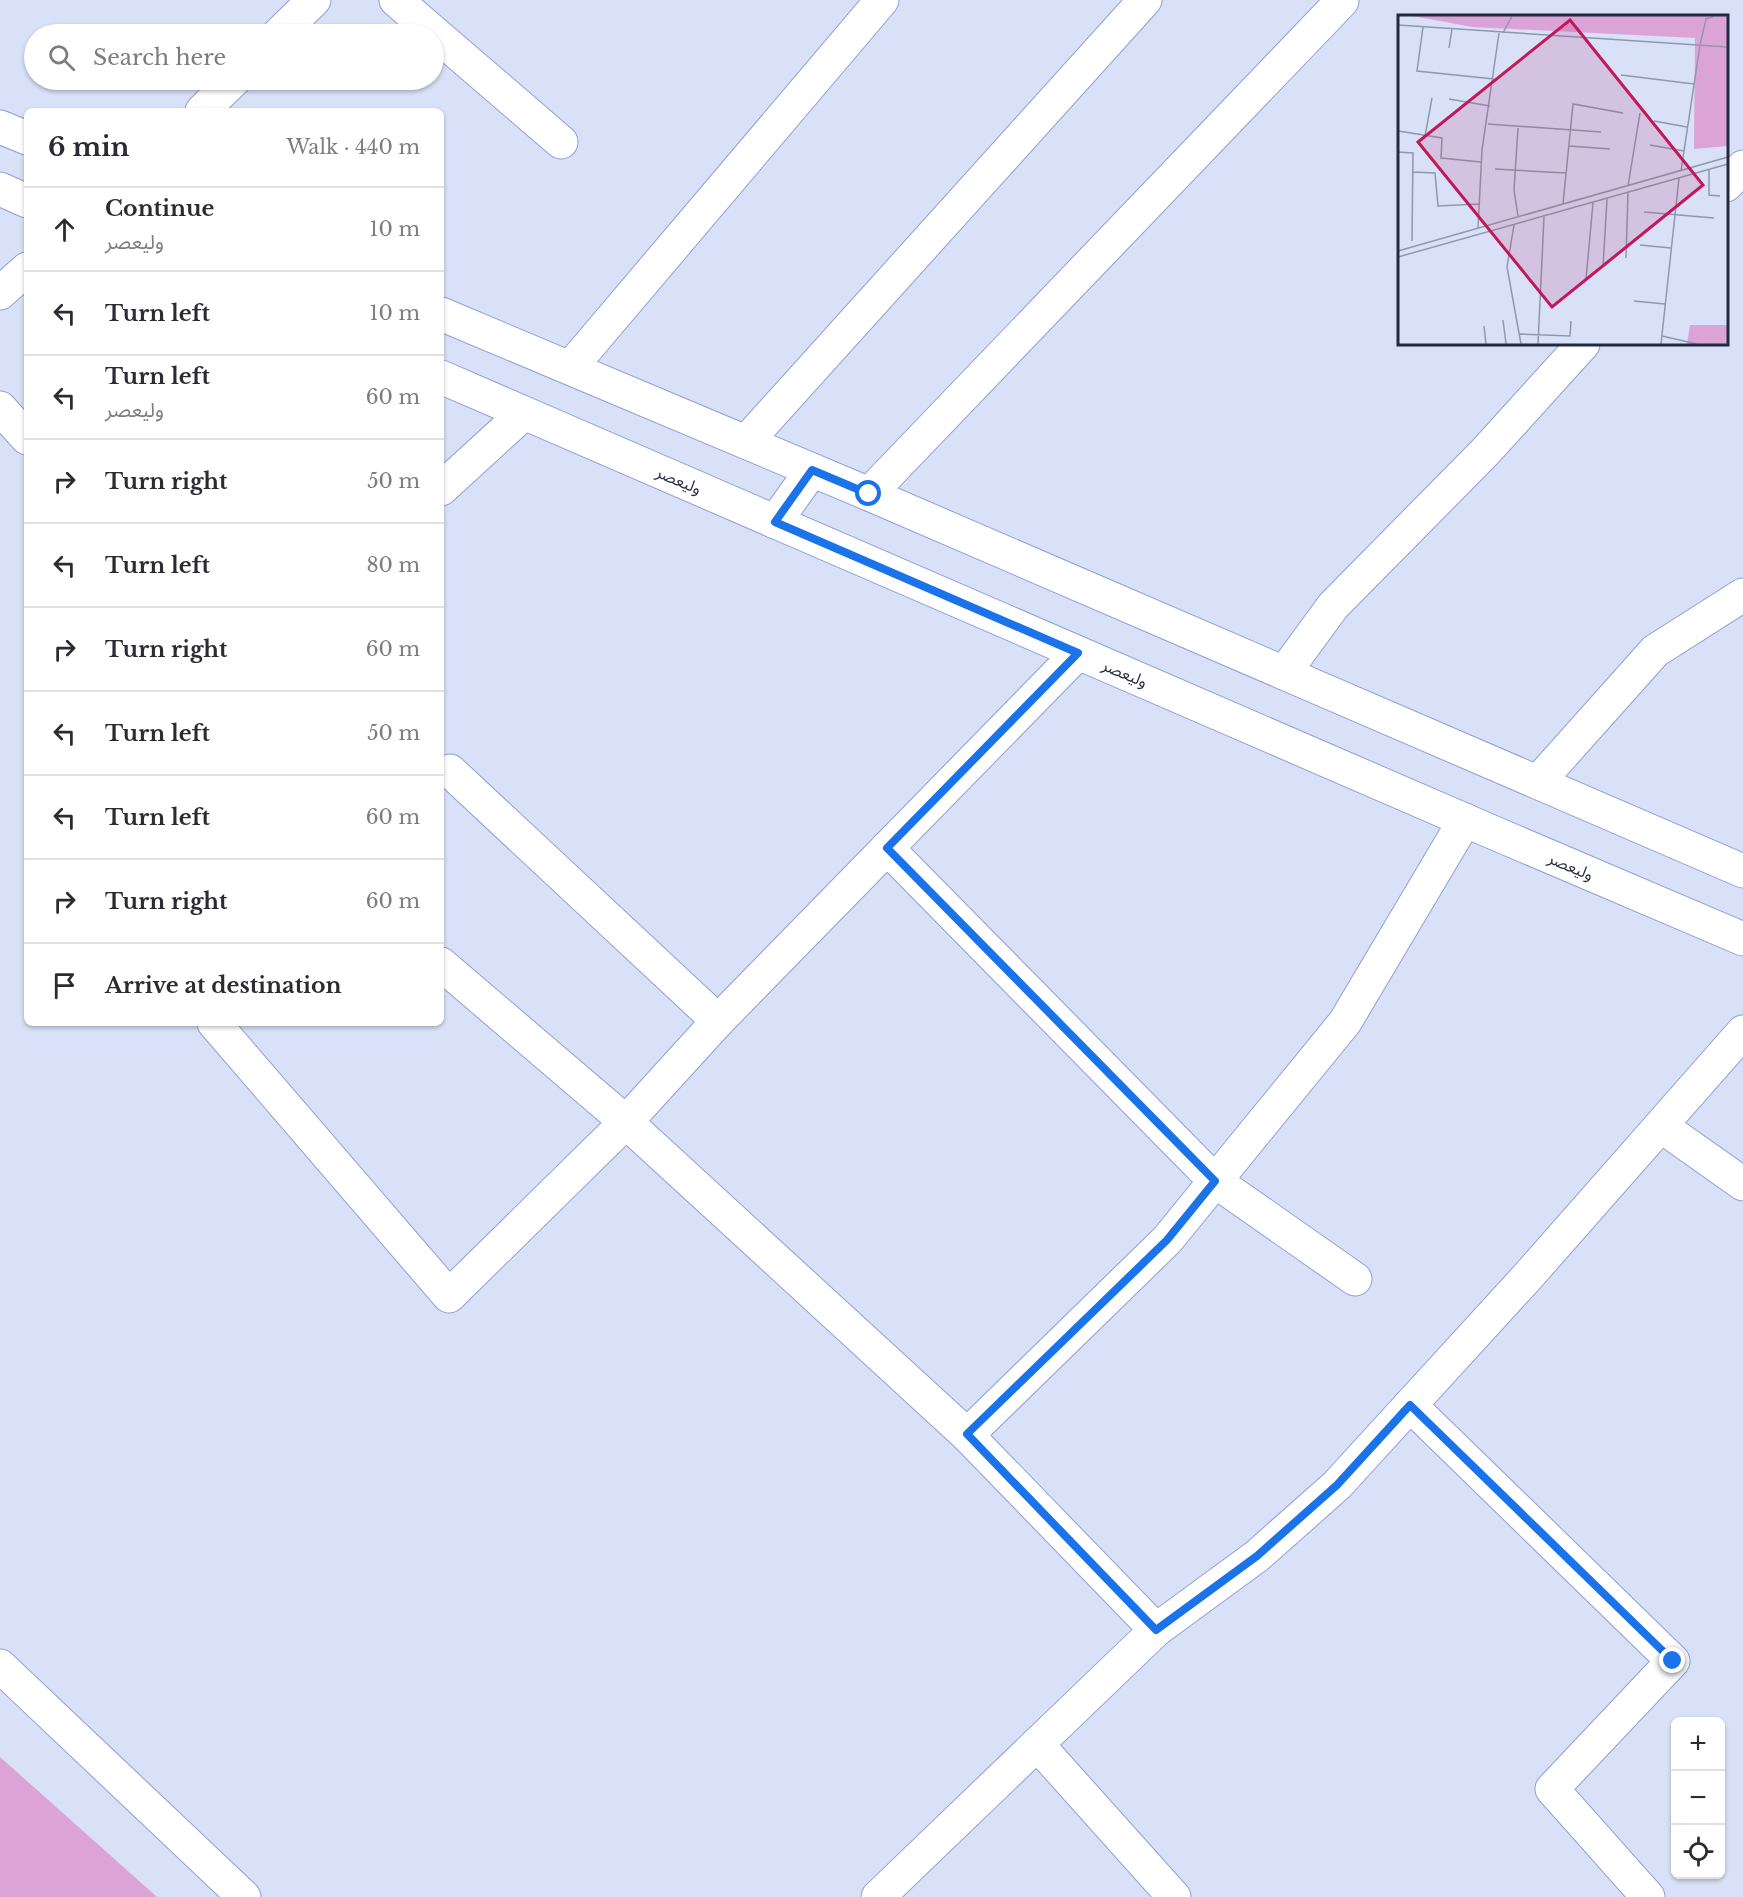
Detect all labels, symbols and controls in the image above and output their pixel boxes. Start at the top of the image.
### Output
inset map [1398,15,1728,345]
search box [24,24,444,90]
icon: search [45,41,78,74]
text: Search here [93,44,226,71]
text: 6 min [48,131,129,163]
text: Walk · 440 m [287,135,420,159]
text: Continue [105,195,214,222]
icon: ahead [48,213,81,246]
text: 10 m [370,217,420,241]
text: ولیعصر [105,230,164,254]
icon: left [48,297,81,330]
text: Turn left [105,300,210,327]
text: 10 m [370,301,420,325]
text: Turn left [105,363,210,390]
icon: left [48,381,81,414]
text: 60 m [366,385,420,409]
text: ولیعصر [105,398,164,422]
street label: ولیعصر [652,461,705,498]
icon: right [48,465,81,498]
text: Turn right [105,468,227,495]
text: 50 m [367,469,420,493]
route start [855,480,881,506]
icon: left [48,549,81,582]
text: Turn left [105,552,210,579]
text: 80 m [366,553,420,577]
icon: right [48,633,81,666]
text: Turn right [105,636,227,663]
text: 60 m [366,637,420,661]
street label: ولیعصر [1098,654,1151,691]
icon: left [48,717,81,750]
text: Turn left [105,720,210,747]
text: 50 m [367,721,420,745]
icon: left [48,801,81,834]
text: Turn left [105,804,210,831]
text: 60 m [366,805,420,829]
street label: ولیعصر [1544,847,1597,884]
icon: right [48,885,81,918]
text: Turn right [105,888,227,915]
text: 60 m [366,889,420,913]
icon: arrive [48,969,81,1002]
text: Arrive at destination [105,972,342,999]
route end [1659,1647,1685,1673]
map controls [1671,1717,1725,1879]
button: + [1671,1717,1725,1771]
button: − [1671,1771,1725,1825]
button: locate [1671,1825,1725,1879]

